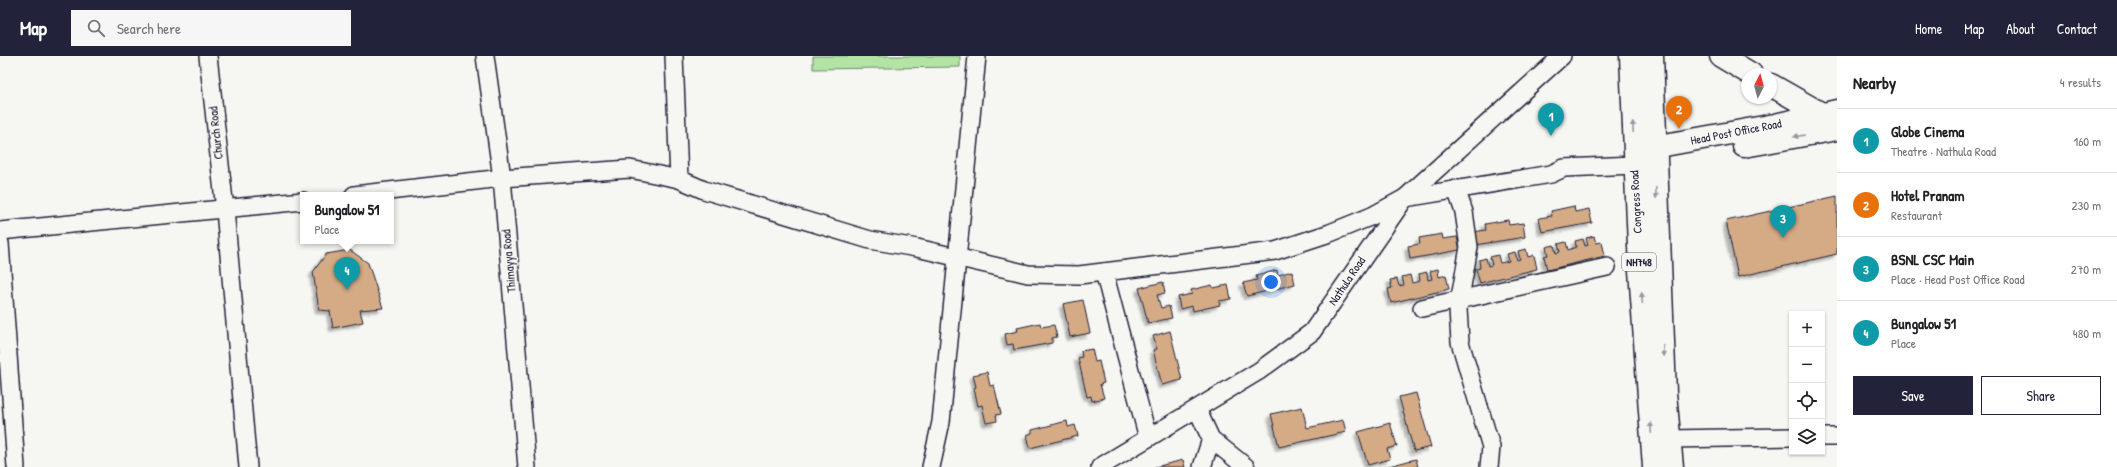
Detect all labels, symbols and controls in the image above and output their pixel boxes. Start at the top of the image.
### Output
search box [71,10,351,46]
text: Map [20,15,47,41]
icon: search [85,17,107,39]
text: Search here [117,18,181,39]
text: Home [1915,19,1942,38]
text: Map [1964,19,1984,38]
text: About [2006,19,2035,38]
text: Contact [2057,19,2097,38]
north arrow [1741,68,1777,104]
text: Nearby [1853,71,1896,94]
text: 4 results [2060,73,2101,91]
pin: 2 [1666,96,1692,129]
pin: 1 [1538,103,1564,136]
street label: Church Road [204,105,227,160]
street label: Head Post Office Road [1689,114,1783,149]
one-way arrow [1630,120,1636,133]
text: Globe Cinema [1891,121,1964,142]
text: 1 [1864,132,1868,150]
text: 160 m [2073,132,2101,150]
one-way arrow [1793,133,1805,139]
text: Theatre · Nathula Road [1891,142,1996,160]
street label: Congress Road [1625,170,1646,234]
text: Hotel Pranam [1891,185,1964,206]
one-way arrow [1653,187,1660,199]
popup [300,192,394,244]
text: 2 [1863,196,1869,214]
text: 230 m [2071,196,2101,214]
text: Bungalow 51 [314,199,380,220]
pin: 3 [1770,205,1796,238]
text: Restaurant [1891,206,1942,224]
text: Place [314,220,339,238]
street label: Thimayya Road [497,228,520,293]
text: BSNL CSC Main [1891,249,1974,270]
street label: Nathula Road [1324,253,1369,308]
road number: NH748 [1622,253,1656,271]
pin: 4 [334,257,360,290]
text: 3 [1863,260,1869,278]
text: 270 m [2071,260,2101,278]
text: Place · Head Post Office Road [1891,270,2024,288]
your location [1261,272,1281,292]
one-way arrow [1638,292,1645,304]
map controls [1789,311,1825,455]
button: + [1789,311,1825,347]
text: Bungalow 51 [1891,313,1956,334]
text: 4 [1864,324,1868,342]
text: 480 m [2073,324,2101,342]
text: Place [1891,334,1916,352]
one-way arrow [1660,345,1667,357]
button: − [1789,347,1825,383]
button: Save [1853,376,1973,415]
button: Share [1981,376,2101,415]
button: locate [1789,383,1825,419]
button: layers [1789,419,1825,455]
one-way arrow [1647,422,1654,434]

